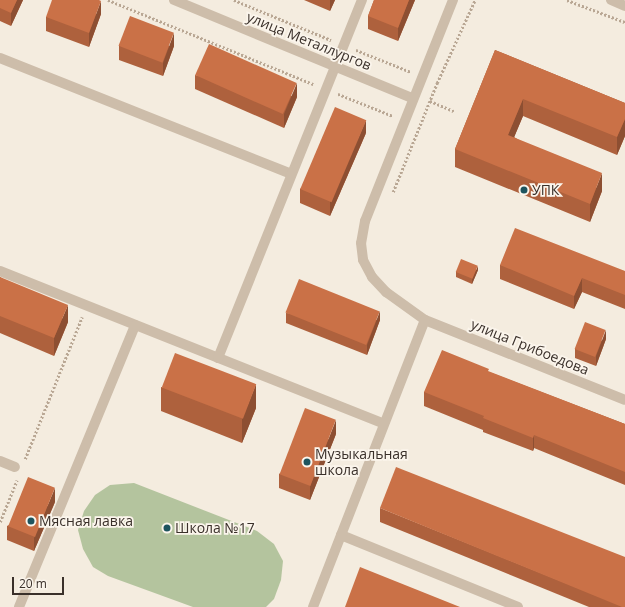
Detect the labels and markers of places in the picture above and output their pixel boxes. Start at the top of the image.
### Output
place label: УПК [532,182,559,198]
marker: УПК [519,185,529,195]
place label: Музыкальная школа [315,446,408,478]
marker: Музыкальная школа [302,457,312,467]
place label: Мясная лавка [39,513,133,529]
marker: Мясная лавка [26,516,36,526]
place label: Школа №17 [175,520,255,536]
marker: Школа №17 [162,523,172,533]

